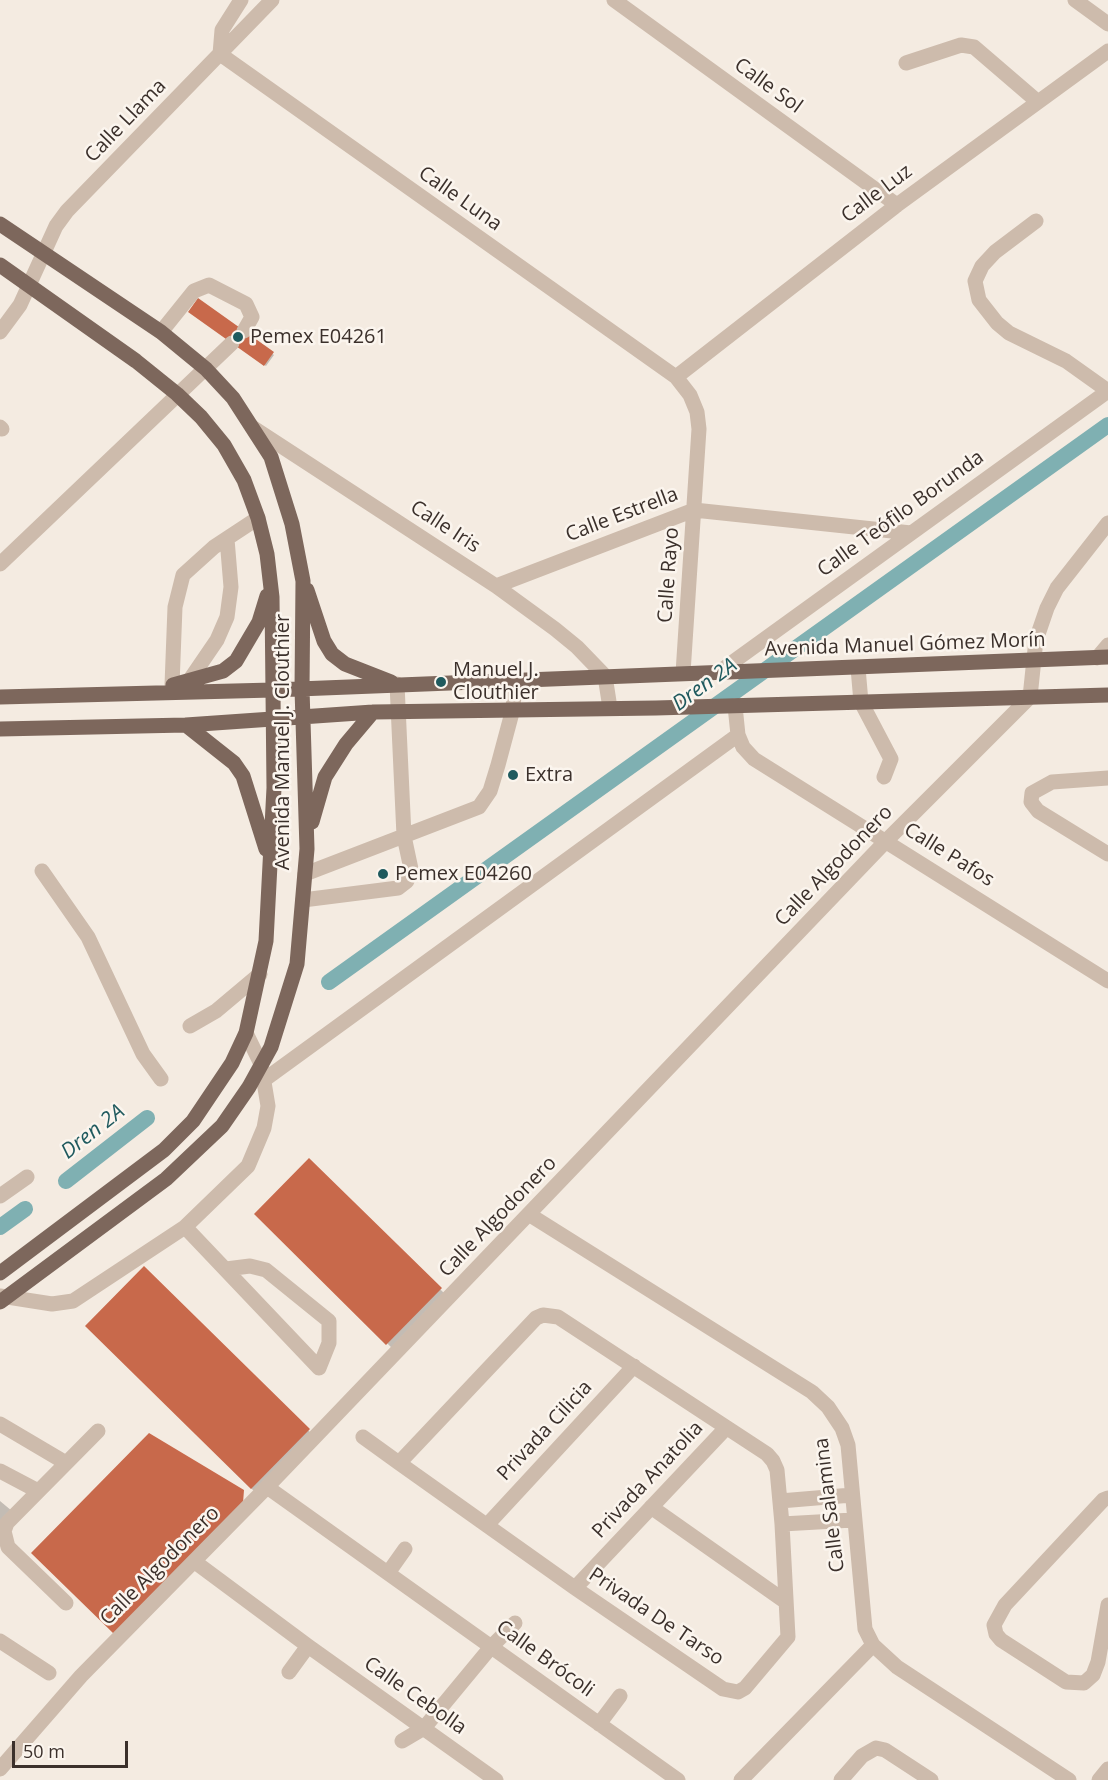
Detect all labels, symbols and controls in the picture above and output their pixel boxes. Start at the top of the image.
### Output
street label: Calle Sol [729,53,807,119]
street label: Calle Llama [80,74,172,168]
street label: Calle Luz [837,160,917,228]
street label: Calle Luna [414,162,506,236]
place label: Pemex E04261 [250,325,387,349]
marker: Pemex E04261 [231,330,245,344]
street label: Calle Teófilo Borunda [813,446,989,582]
street label: Calle Estrella [562,483,682,547]
street label: Calle Iris [406,496,484,558]
street label: Calle Rayo [654,526,684,624]
street label: Avenida Manuel J. Clouthier [271,614,295,870]
street label: Avenida Manuel Gómez Morín [764,628,1046,662]
water label: Dren 2A [668,653,742,717]
place label: Manuel J. Clouthier [453,658,539,705]
marker: Manuel J. Clouthier [434,675,448,689]
place label: Extra [525,763,573,787]
marker: Extra [506,768,520,782]
street label: Calle Algodonero [770,801,898,931]
street label: Calle Pafos [900,818,998,892]
place label: Pemex E04260 [395,862,532,886]
marker: Pemex E04260 [376,867,390,881]
water label: Dren 2A [56,1099,130,1165]
street label: Calle Algodonero [434,1152,562,1282]
street label: Privada Cilicia [492,1376,598,1486]
street label: Privada Anatolia [588,1416,708,1544]
street label: Calle Salamina [810,1436,850,1574]
street label: Calle Algodonero [95,1501,225,1631]
street label: Privada De Tarso [584,1563,728,1671]
street label: Calle Brócoli [491,1615,599,1703]
street label: Calle Cebolla [359,1652,471,1740]
scale bar [15,1729,130,1767]
text: 50 m [23,1739,65,1763]

